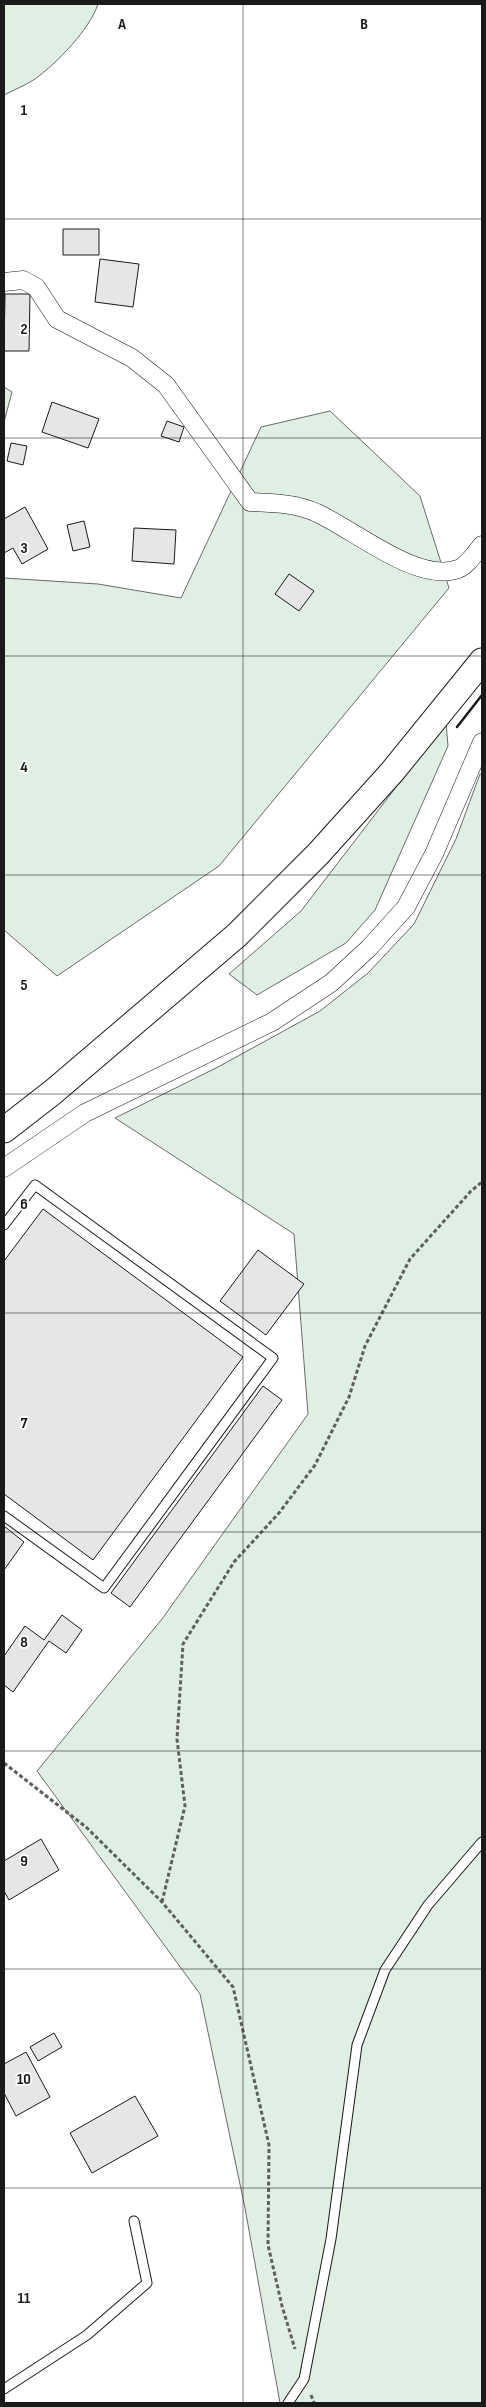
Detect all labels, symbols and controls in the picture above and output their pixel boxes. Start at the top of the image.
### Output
text: A [117,15,126,34]
text: B [360,15,368,34]
text: 1 [21,101,28,120]
text: 2 [20,320,28,339]
text: 3 [20,539,28,558]
text: 4 [20,758,28,777]
text: 5 [20,976,28,995]
text: 6 [20,1195,28,1214]
text: 7 [21,1414,28,1433]
text: 8 [20,1633,28,1652]
text: 9 [20,1852,28,1871]
text: 10 [17,2070,31,2089]
text: 11 [18,2289,31,2308]

